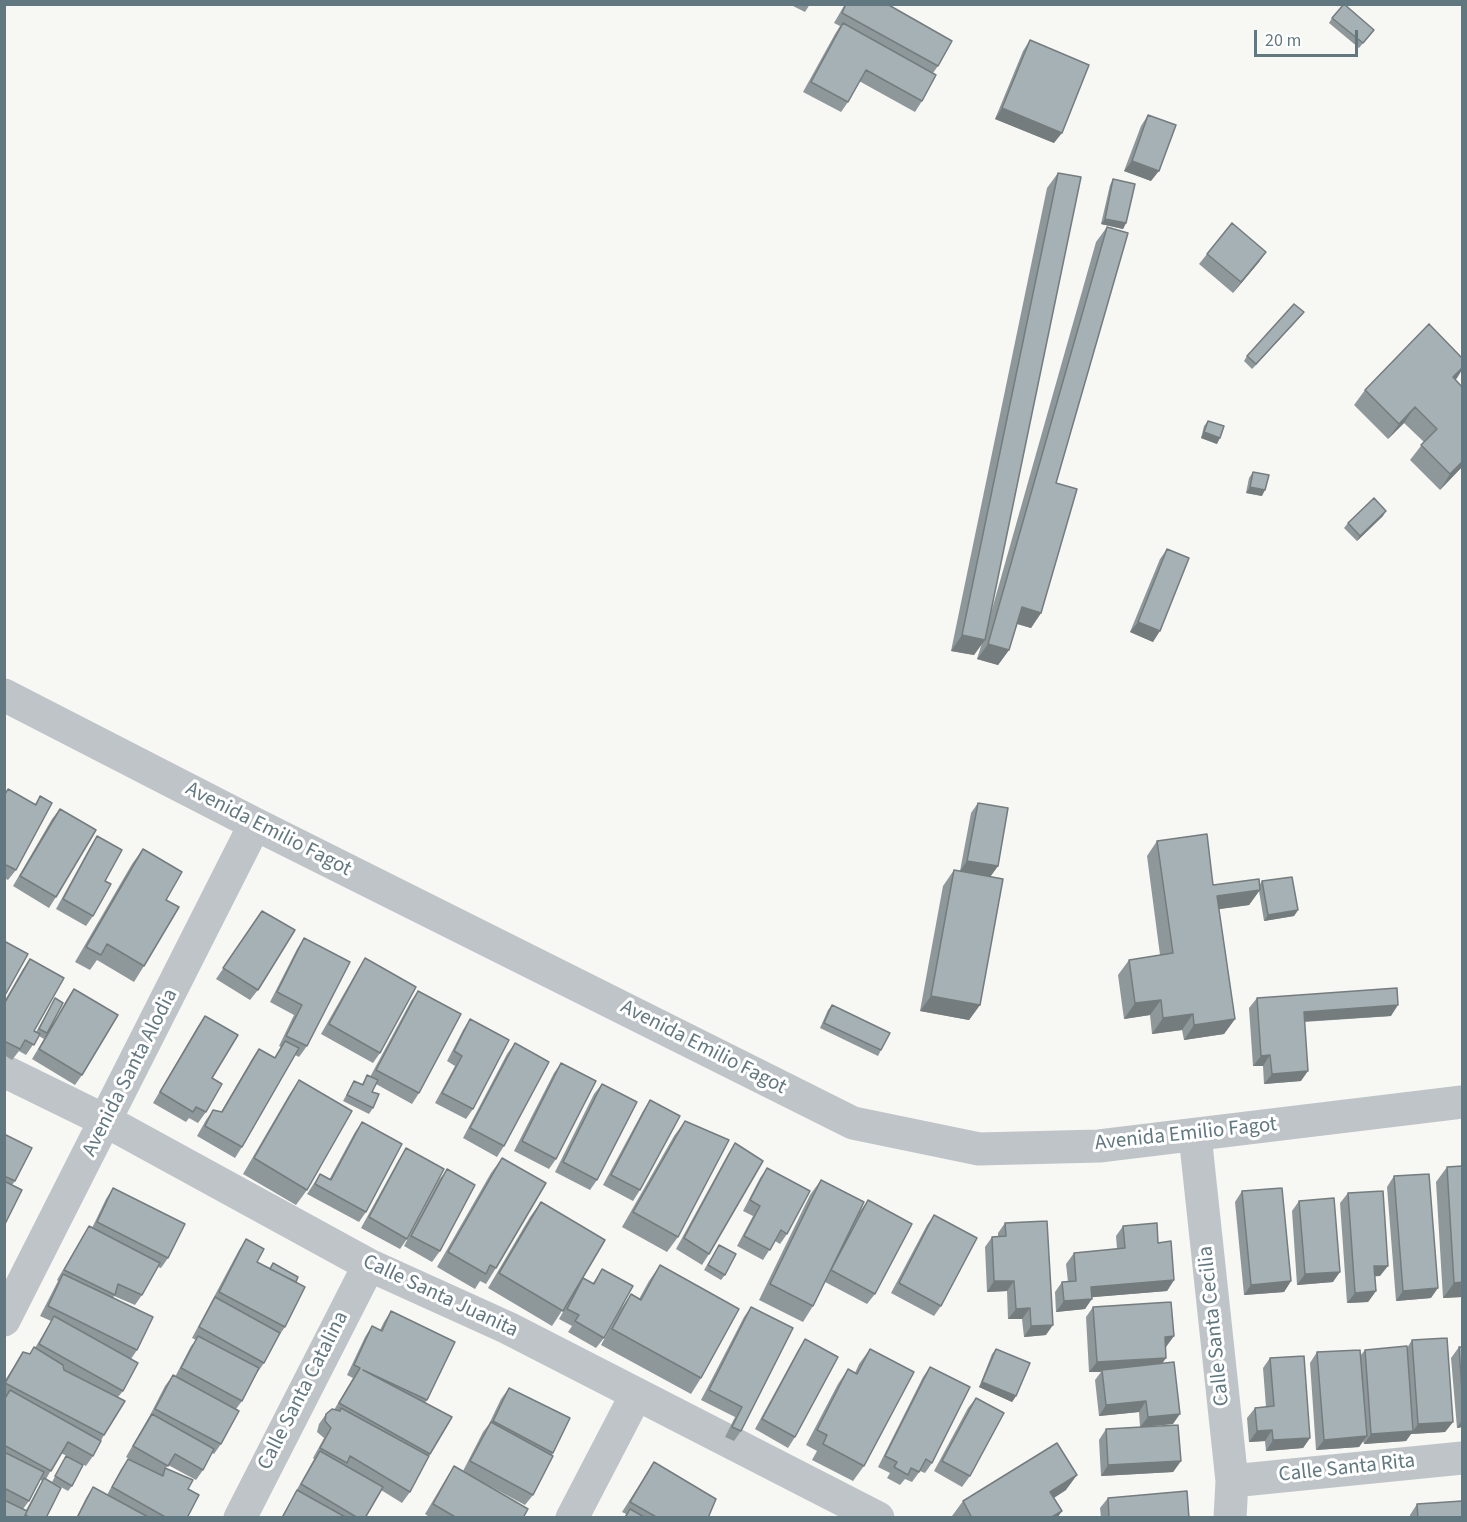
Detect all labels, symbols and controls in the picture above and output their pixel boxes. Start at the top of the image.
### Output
scale bar [1257,18,1360,56]
text: 20 m [1265,28,1301,53]
street label: Avenida Emilio Fagot [181,777,355,883]
street label: Avenida Santa Alodia [78,985,184,1161]
street label: Avenida Emilio Fagot [616,995,790,1101]
street label: Avenida Emilio Fagot [1094,1113,1278,1157]
street label: Calle Santa Cecilia [1194,1245,1236,1407]
street label: Calle Santa Juanita [358,1250,522,1344]
street label: Calle Santa Catalina [253,1307,355,1475]
street label: Calle Santa Rita [1278,1449,1416,1489]

